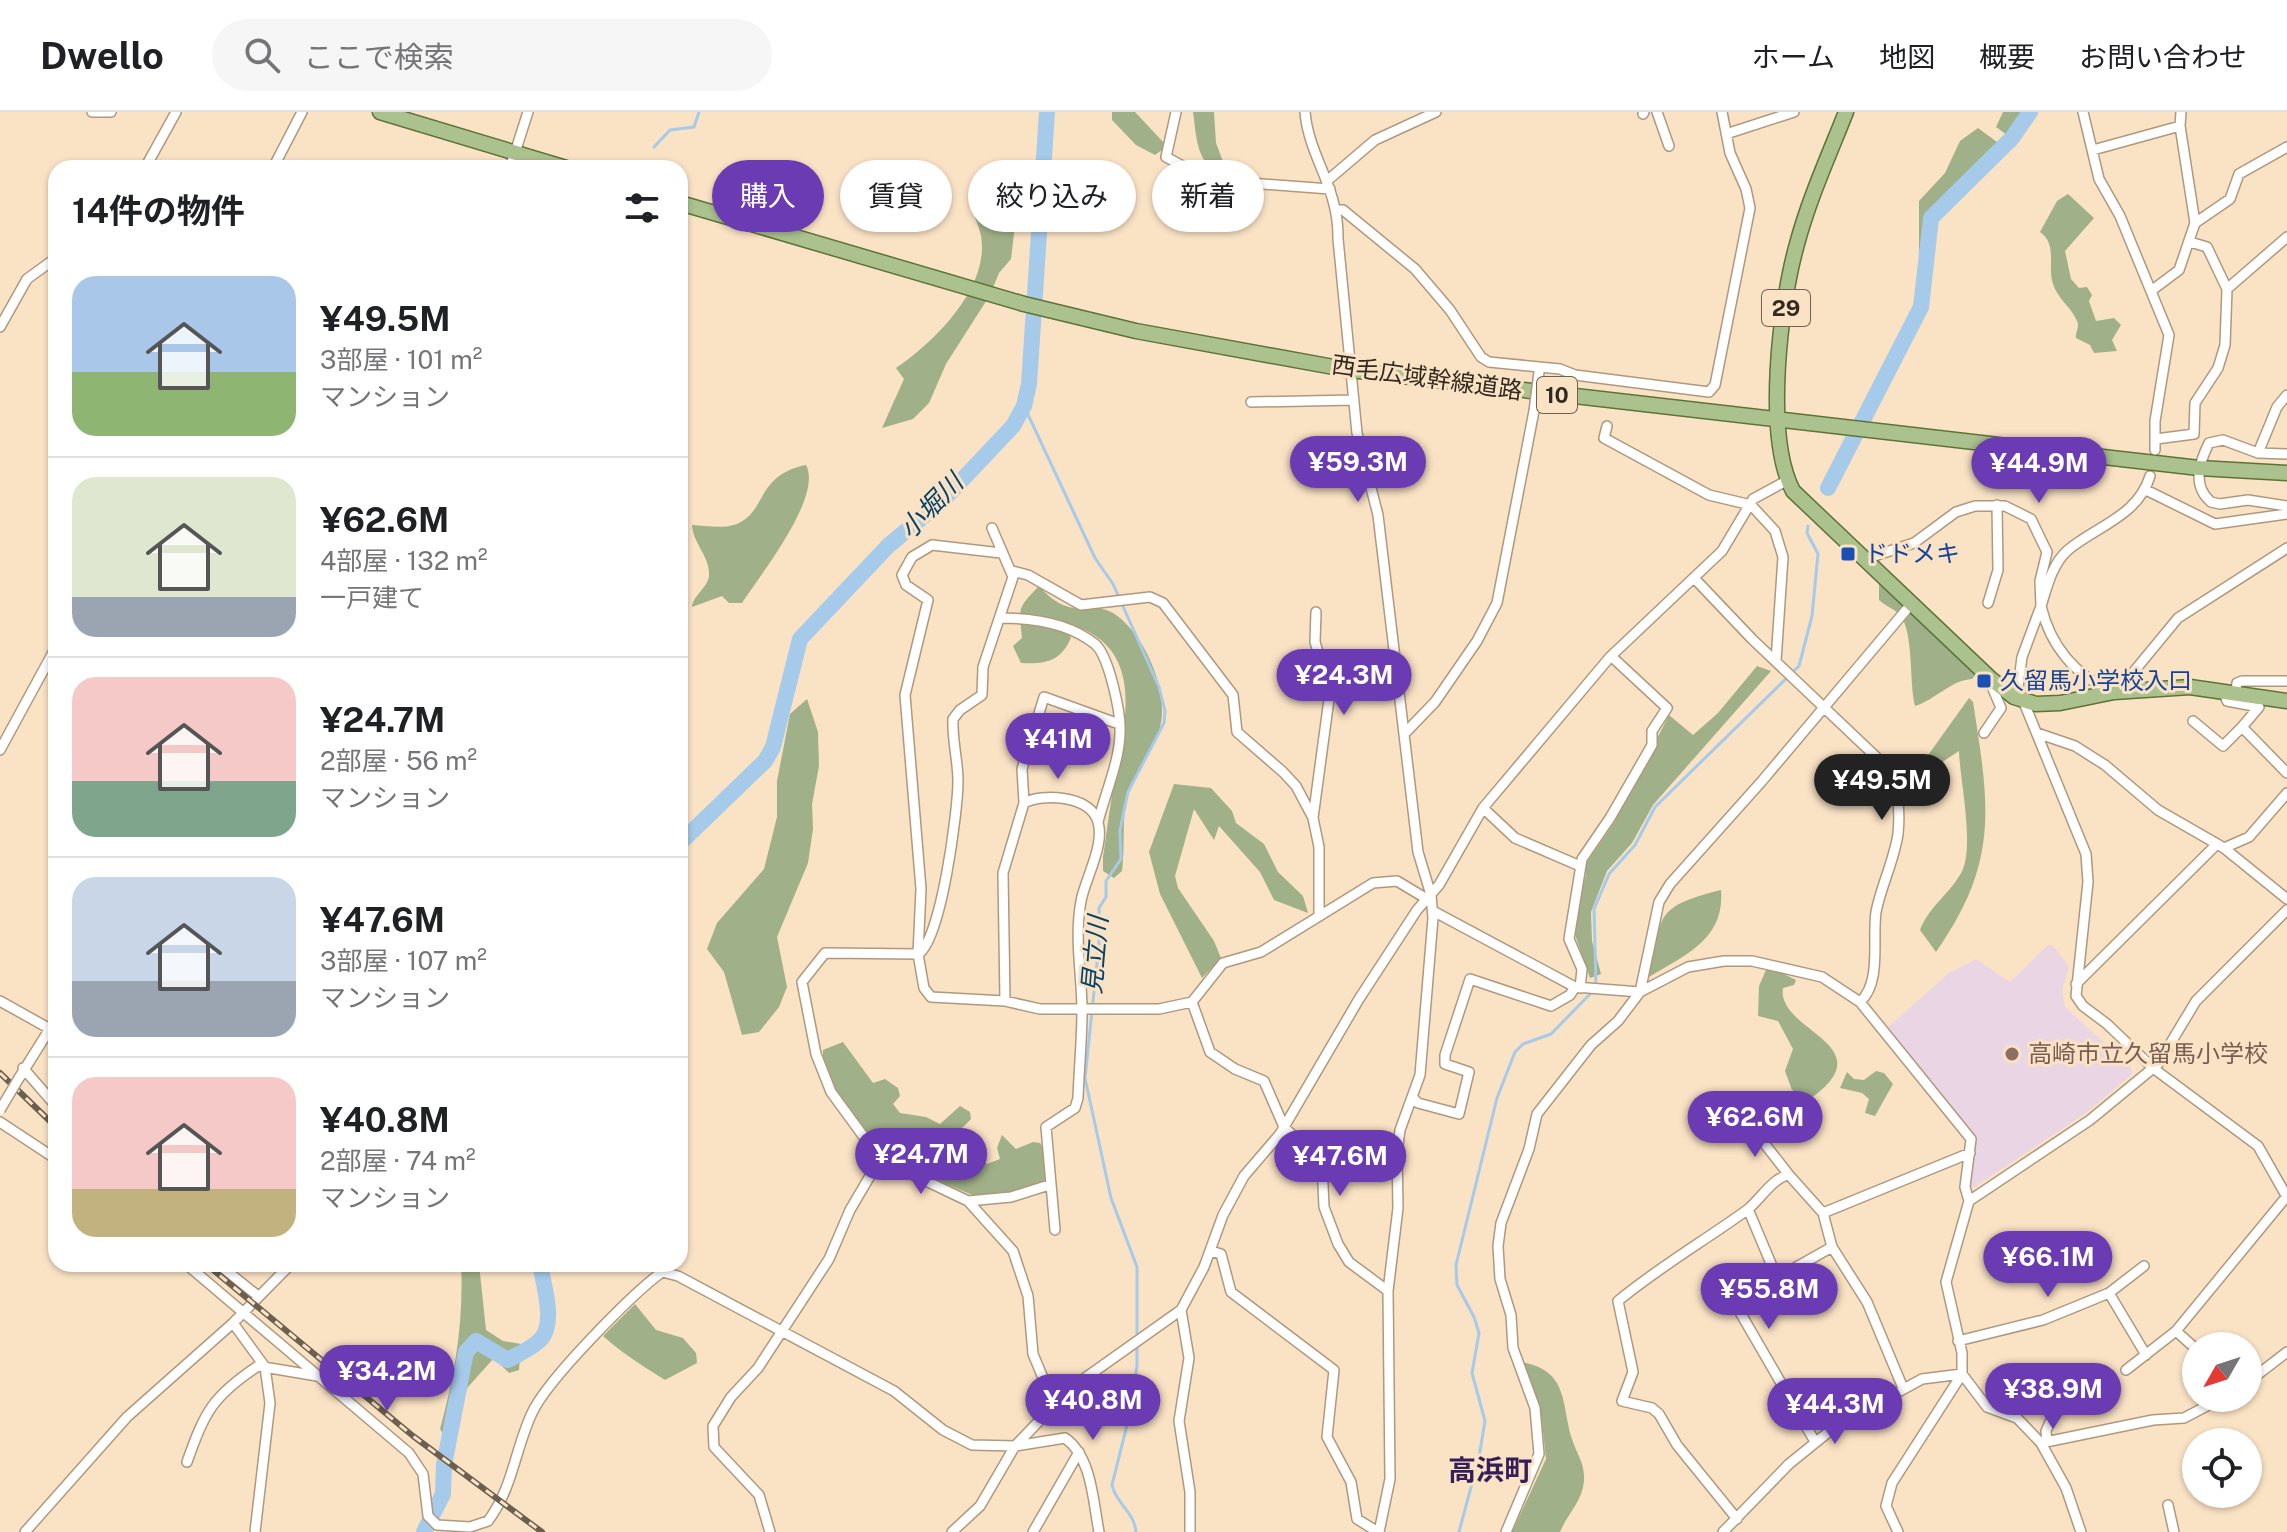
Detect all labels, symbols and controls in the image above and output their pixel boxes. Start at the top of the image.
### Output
search box [212,19,772,91]
text: Dwello [40,33,164,78]
icon: search [240,33,284,77]
text: ここで検索 [304,39,454,75]
text: ホーム [1752,40,1835,73]
text: 地図 [1879,40,1935,73]
text: 概要 [1979,40,2035,73]
text: お問い合わせ [2079,40,2247,73]
chip: 購入 [712,160,824,232]
chip: 賃貸 [840,160,952,232]
chip: 絞り込み [968,160,1136,232]
chip: 新着 [1152,160,1264,232]
icon: filters [620,186,664,230]
text: 14件の物件 [72,191,245,231]
road number: 29 [1762,290,1810,326]
text: ¥49.5M [320,299,450,339]
icon: home [136,308,232,404]
text: 3部屋 · 101 m² [320,344,482,375]
street label: 西毛広域幹線道路 [1330,350,1524,404]
road number: 10 [1537,377,1577,413]
text: マンション [320,381,450,412]
pin: ¥59.3M [1293,436,1423,504]
pin: ¥44.9M [1974,437,2104,505]
text: ¥59.3M [1308,446,1408,477]
text: ¥44.9M [1989,447,2089,478]
water label: 小堀川 [892,465,971,544]
text: ¥62.6M [320,500,449,540]
icon: home [136,509,232,605]
place label: ドドメキ [1864,539,1960,567]
text: 4部屋 · 132 m² [320,545,488,576]
marker: ドドメキ [1839,545,1857,563]
text: 一戸建て [320,582,424,613]
pin: ¥24.3M [1279,649,1409,717]
text: ¥24.3M [1295,659,1393,690]
place label: 久留馬小学校入口 [2000,666,2192,694]
marker: 久留馬小学校入口 [1975,672,1993,690]
text: ¥24.7M [320,700,445,740]
icon: home [136,709,232,805]
pin: ¥41M [1011,713,1105,781]
text: ¥41M [1023,723,1093,754]
text: 2部屋 · 56 m² [320,745,477,776]
pin: ¥49.5M [1817,754,1947,822]
text: ¥49.5M [1832,764,1932,795]
text: マンション [320,782,450,813]
text: ¥47.6M [320,900,445,940]
icon: home [136,909,232,1005]
water label: 見立川 [1076,912,1114,995]
text: 3部屋 · 107 m² [320,945,487,976]
text: マンション [320,982,450,1013]
place label: 高崎市立久留馬小学校 [2028,1039,2268,1067]
marker: 高崎市立久留馬小学校 [2003,1045,2021,1063]
pin: ¥62.6M [1690,1091,1820,1159]
text: ¥40.8M [320,1100,450,1140]
text: ¥62.6M [1706,1101,1804,1132]
icon: home [136,1109,232,1205]
pin: ¥24.7M [856,1128,986,1196]
pin: ¥47.6M [1275,1130,1405,1198]
text: ¥24.7M [873,1138,969,1169]
text: ¥47.6M [1292,1140,1388,1171]
text: 2部屋 · 74 m² [320,1145,476,1176]
text: マンション [320,1182,450,1213]
pin: ¥66.1M [1983,1231,2113,1299]
text: ¥66.1M [2001,1241,2095,1272]
pin: ¥55.8M [1704,1263,1834,1331]
text: ¥55.8M [1719,1273,1819,1304]
north arrow [2182,1332,2262,1412]
map controls [2182,1332,2262,1508]
pin: ¥34.2M [322,1345,452,1413]
text: ¥34.2M [337,1355,437,1386]
pin: ¥38.9M [1988,1363,2118,1431]
text: ¥38.9M [2003,1373,2103,1404]
pin: ¥40.8M [1028,1374,1158,1442]
pin: ¥44.3M [1770,1378,1900,1446]
text: ¥40.8M [1043,1384,1143,1415]
text: ¥44.3M [1785,1388,1885,1419]
button: locate [2182,1428,2262,1508]
district label: 高浜町 [1448,1453,1532,1486]

